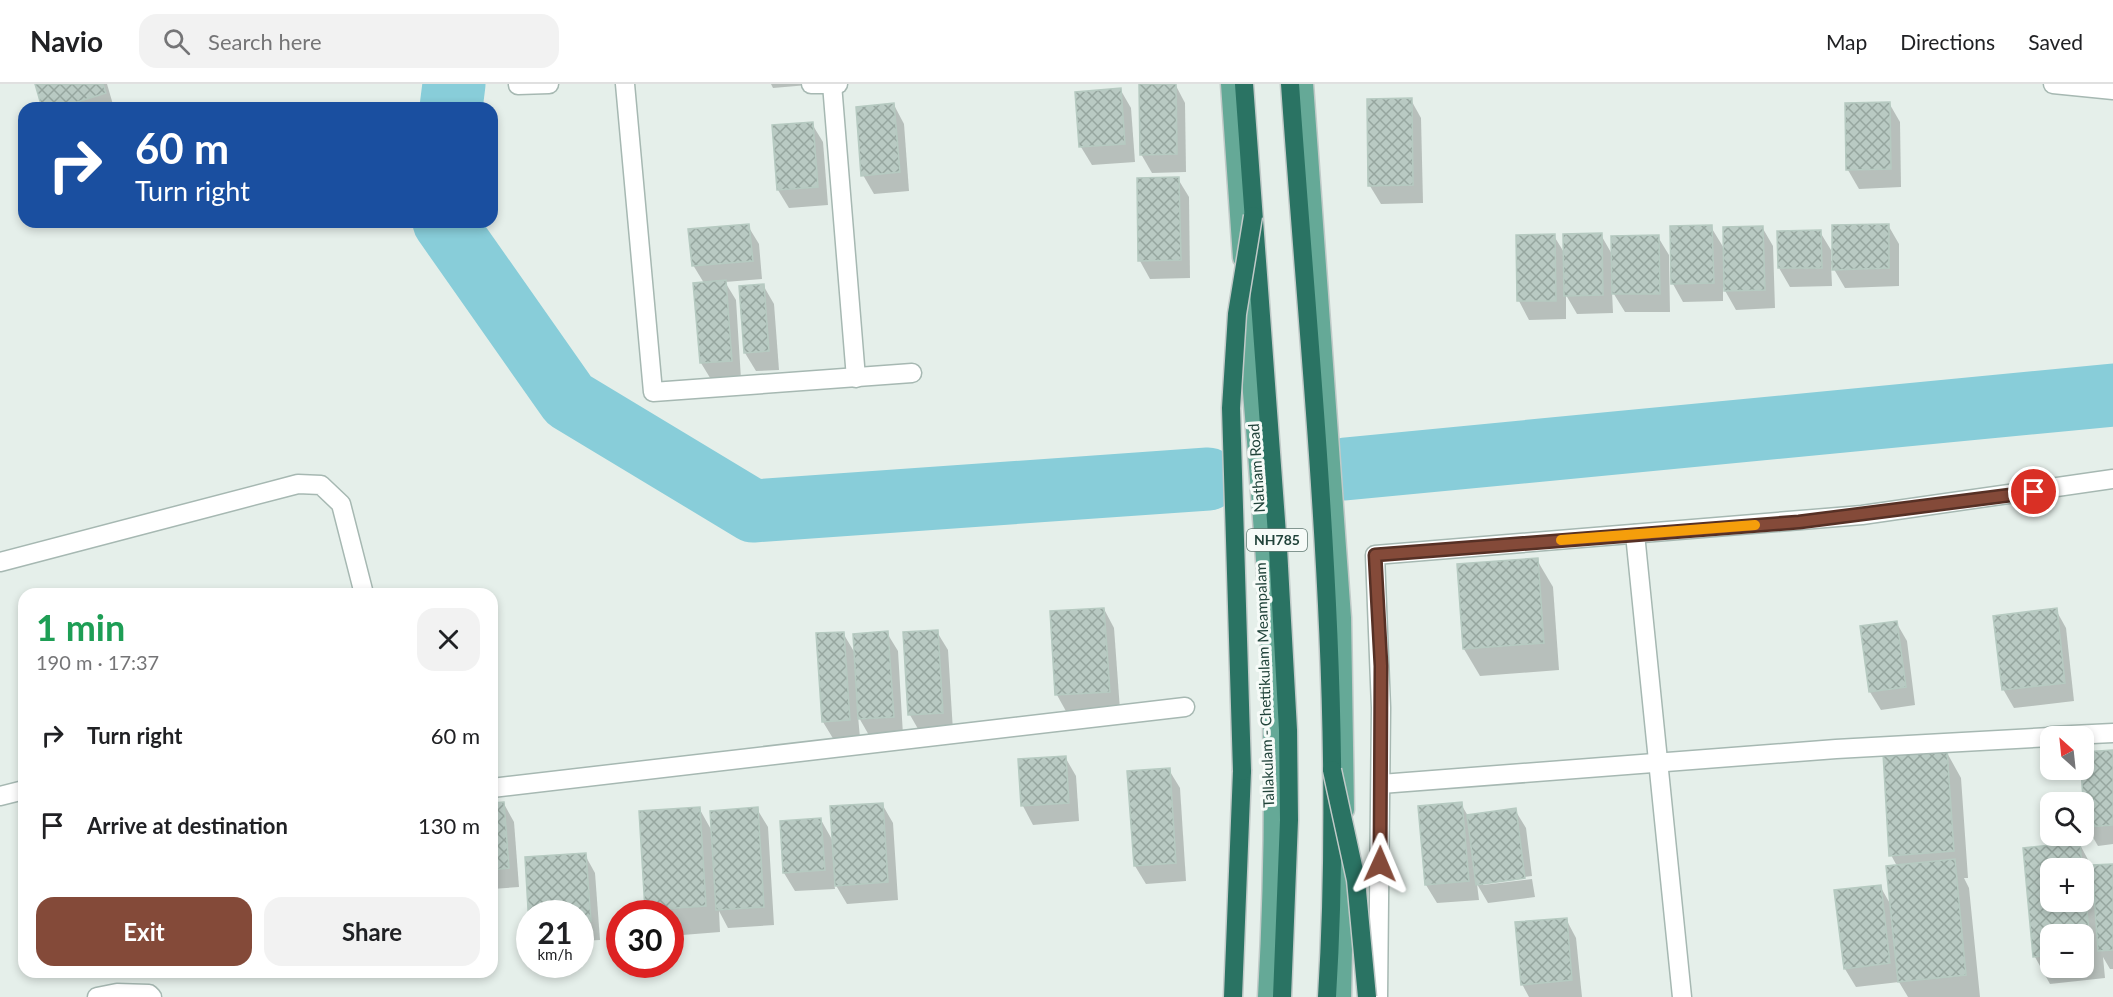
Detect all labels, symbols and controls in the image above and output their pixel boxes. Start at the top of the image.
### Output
search box [139,14,559,68]
text: Navio [30,24,103,58]
icon: search [160,25,193,58]
text: Search here [208,28,322,55]
text: Map [1826,29,1867,54]
text: Directions [1900,29,1995,54]
text: Saved [2028,29,2083,54]
text: 60 m [135,123,229,173]
icon: right [36,126,114,204]
text: Turn right [135,174,250,207]
street label: Natham Road [1244,423,1268,513]
pin [2008,466,2059,517]
icon: arrive [2017,475,2050,508]
road number: NH785 [1247,529,1307,551]
street label: Tallakulam - Chettikulam Meampalam [1251,562,1277,808]
text: 1 min [36,605,125,649]
button: close [417,608,480,671]
text: 190 m · 17:37 [36,650,159,674]
icon: right [36,719,69,752]
text: Turn right [87,722,182,749]
text: 60 m [431,722,480,749]
north arrow [2040,726,2094,780]
map controls [2040,726,2094,978]
button: search [2040,792,2094,846]
icon: arrive [36,809,69,842]
text: Arrive at destination [87,812,288,839]
text: 130 m [418,812,480,839]
position arrow [1348,832,1412,896]
button: + [2040,858,2094,912]
button: Exit [36,897,252,966]
button: Share [264,897,480,966]
speed limit sign: 30 [606,900,684,978]
text: 21 [538,914,572,950]
button: − [2040,924,2094,978]
text: km/h [537,945,573,963]

